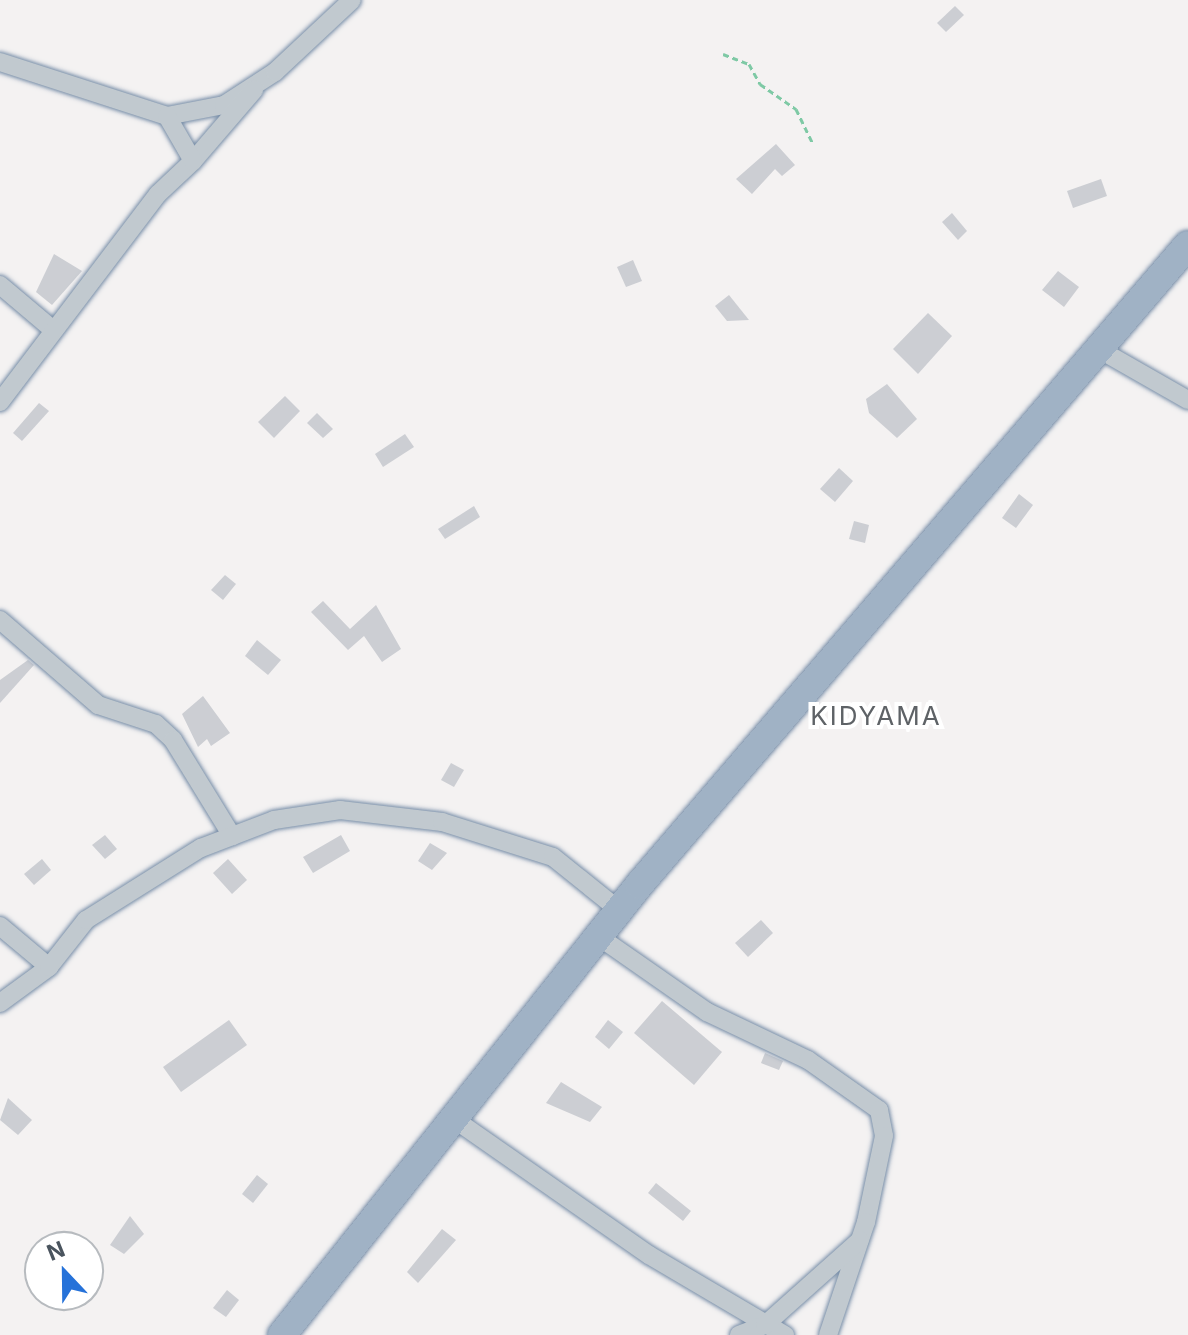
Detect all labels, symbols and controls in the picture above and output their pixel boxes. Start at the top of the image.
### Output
district label: KIDYAMA [810,700,942,732]
north arrow [24,1231,104,1311]
text: N [43,1235,68,1266]

